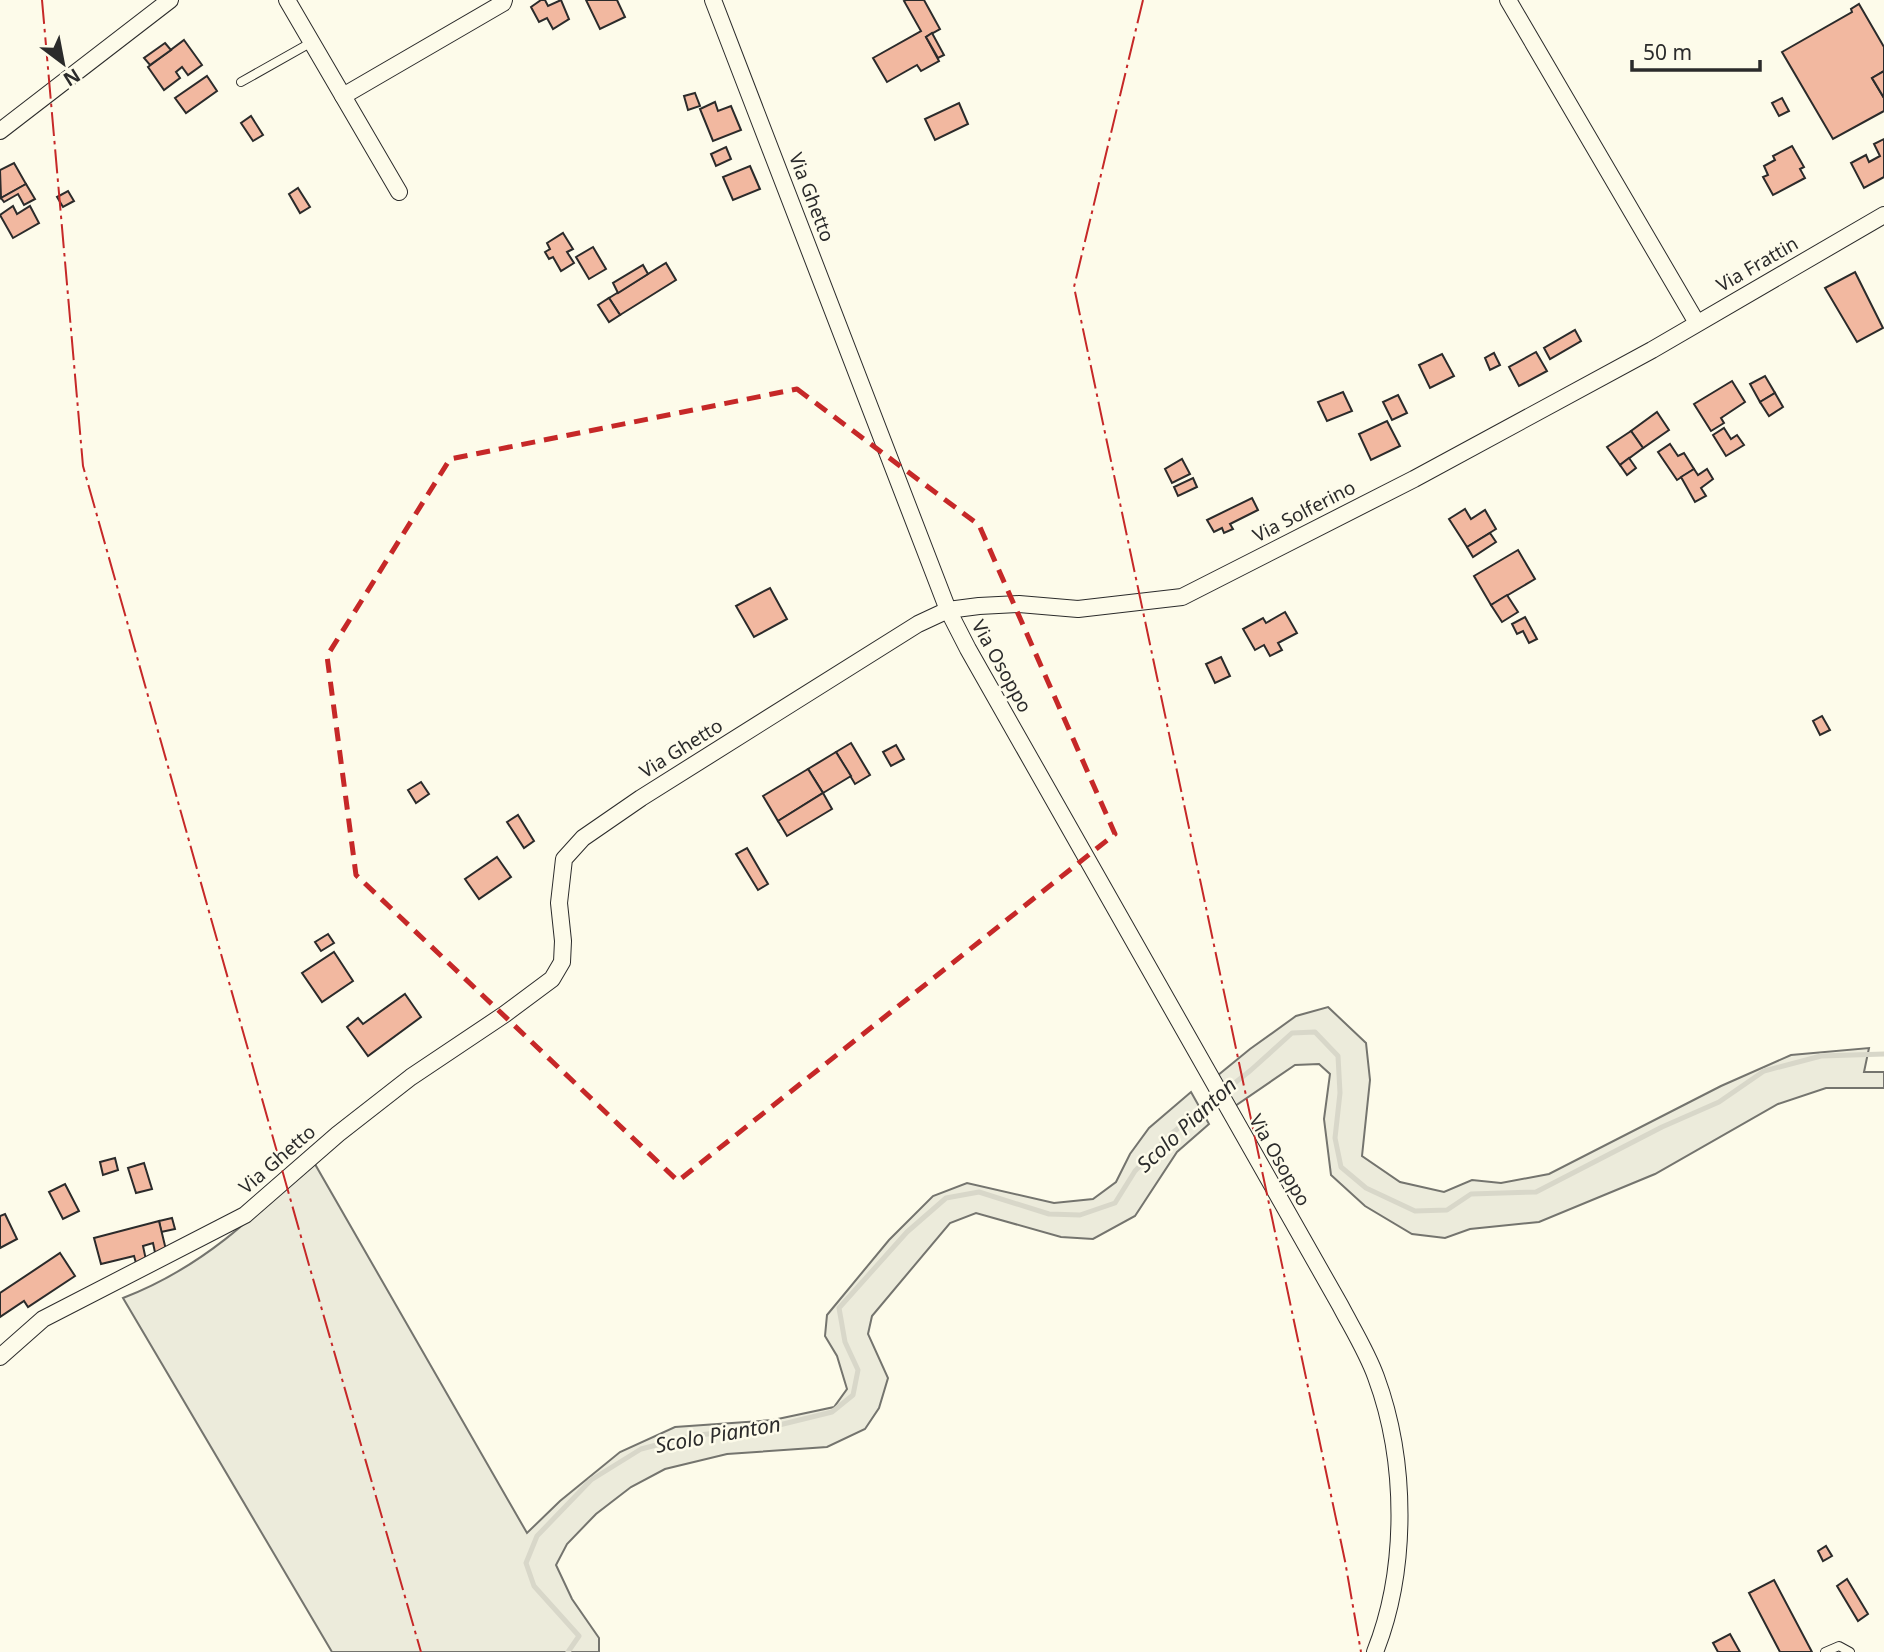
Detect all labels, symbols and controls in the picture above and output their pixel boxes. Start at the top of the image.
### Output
north arrow [28,28,98,98]
scale bar [1632,28,1760,72]
text: 50 m [1643,38,1692,66]
text: N [59,62,85,93]
street label: Via Ghetto [783,149,841,245]
street label: Via Frattin [1711,230,1803,298]
street label: Via Solferino [1248,474,1360,548]
street label: Via Osoppo [966,615,1038,717]
street label: Via Ghetto [635,712,727,784]
water label: Scolo Pianton [1130,1071,1242,1178]
street label: Via Osoppo [1243,1109,1317,1211]
street label: Via Ghetto [233,1119,321,1199]
water label: Scolo Pianton [653,1409,783,1459]

